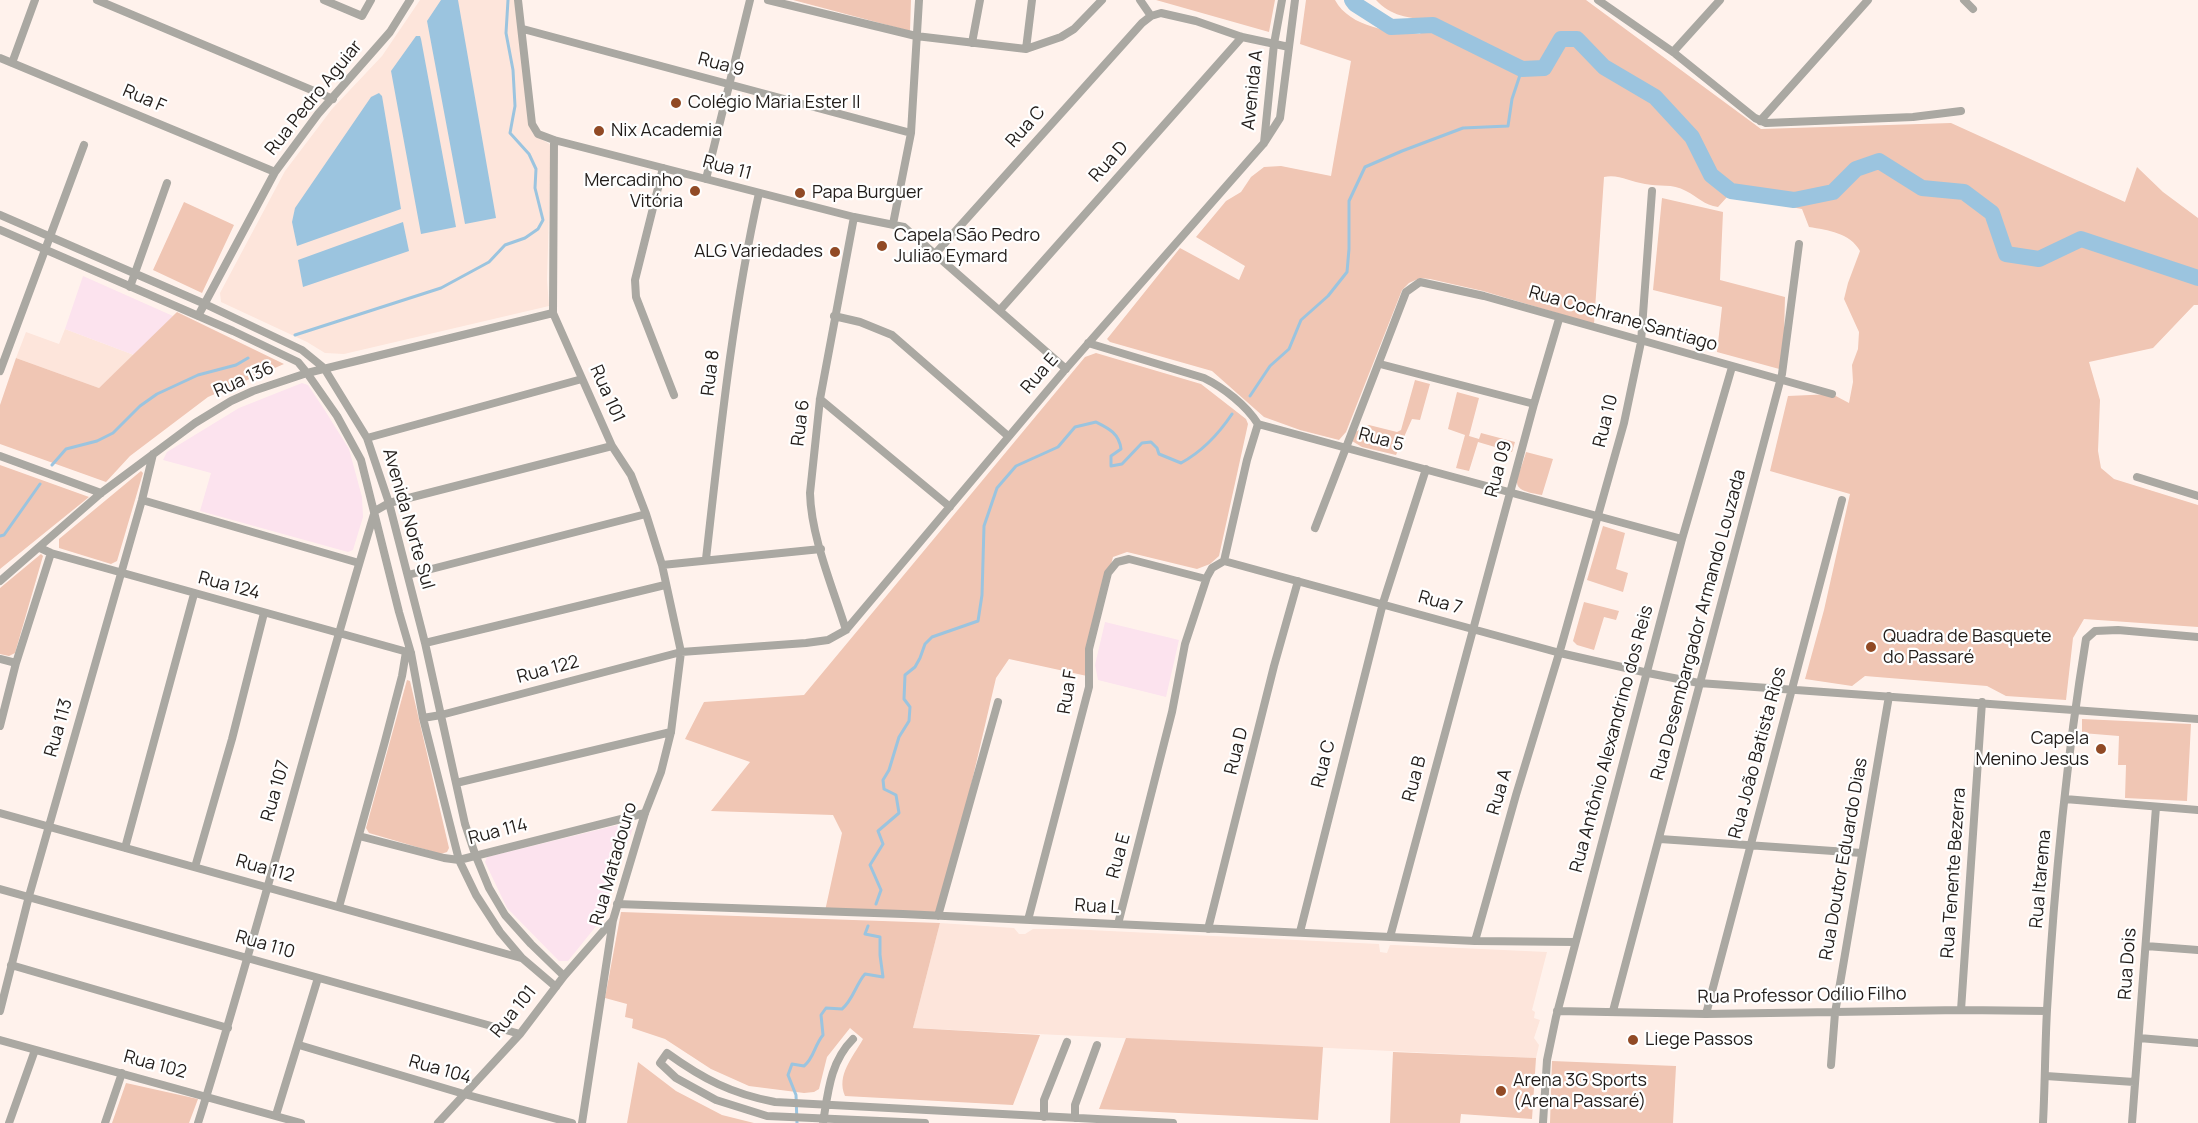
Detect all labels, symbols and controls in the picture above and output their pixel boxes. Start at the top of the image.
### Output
street label: Rua Pedro Aguiar [261,36,367,160]
street label: Rua 9 [696,49,746,81]
street label: Avenida A [1238,49,1268,131]
street label: Rua F [119,80,169,118]
place label: Colégio Maria Ester II [688,92,860,114]
marker: Colégio Maria Ester II [669,96,683,110]
street label: Rua C [1002,102,1050,152]
place label: Nix Academia [611,120,722,142]
marker: Nix Academia [592,124,606,138]
street label: Rua D [1085,137,1133,187]
street label: Rua 11 [700,151,754,185]
place label: Mercadinho Vitória [584,170,683,213]
place label: Papa Burguer [812,182,923,204]
marker: Mercadinho Vitória [688,184,702,198]
marker: Papa Burguer [793,186,807,200]
place label: Capela São Pedro Julião Eymard [894,225,1040,268]
marker: Capela São Pedro Julião Eymard [875,239,889,253]
place label: ALG Variedades [694,241,823,263]
marker: ALG Variedades [828,245,842,259]
street label: Rua Cochrane Santiago [1526,282,1720,356]
street label: Rua 8 [697,349,725,397]
street label: Rua E [1017,350,1063,398]
street label: Rua 136 [210,357,278,403]
street label: Rua 101 [585,362,629,426]
street label: Rua 10 [1589,392,1623,450]
street label: Rua 6 [787,398,815,448]
street label: Rua 5 [1356,424,1406,456]
street label: Rua 09 [1481,438,1517,500]
street label: Avenida Norte Sul [378,446,438,592]
street label: Rua Desembargador Armando Louzada [1647,467,1751,783]
street label: Rua 124 [196,567,262,605]
street label: Rua 7 [1416,586,1464,620]
street label: Rua Antônio Alexandrino dos Reis [1566,603,1658,875]
place label: Quadra de Basquete do Passaré [1883,626,2052,668]
marker: Quadra de Basquete do Passaré [1864,640,1878,654]
street label: Rua 122 [515,651,581,689]
street label: Rua João Batista Rios [1725,665,1791,841]
street label: Rua F [1054,668,1082,716]
street label: Rua 113 [40,696,78,760]
street label: Rua D [1221,725,1253,777]
place label: Capela Menino Jesus [1975,728,2089,771]
street label: Rua C [1308,738,1340,790]
marker: Capela Menino Jesus [2094,742,2108,756]
street label: Rua B [1399,754,1431,804]
street label: Rua Doutor Eduardo Dias [1816,756,1872,962]
street label: Rua 107 [257,758,295,824]
street label: Rua A [1483,766,1517,818]
street label: Rua Tenente Bezerra [1937,787,1971,959]
street label: Rua Matadouro [586,800,642,928]
street label: Rua 114 [466,814,530,850]
street label: Rua Itarema [2026,829,2056,929]
street label: Rua E [1103,831,1135,881]
street label: Rua 112 [233,850,297,888]
street label: Rua L [1074,895,1120,919]
street label: Rua 110 [233,926,297,964]
street label: Rua Dois [2115,927,2141,1001]
street label: Rua 101 [487,982,541,1042]
street label: Rua Professor Odílio Filho [1697,983,1907,1009]
place label: Liege Passos [1645,1029,1753,1051]
marker: Liege Passos [1626,1033,1640,1047]
street label: Rua 102 [121,1046,189,1084]
street label: Rua 104 [406,1051,474,1089]
place label: Arena 3G Sports (Arena Passaré) [1513,1070,1647,1112]
marker: Arena 3G Sports (Arena Passaré) [1494,1084,1508,1098]

